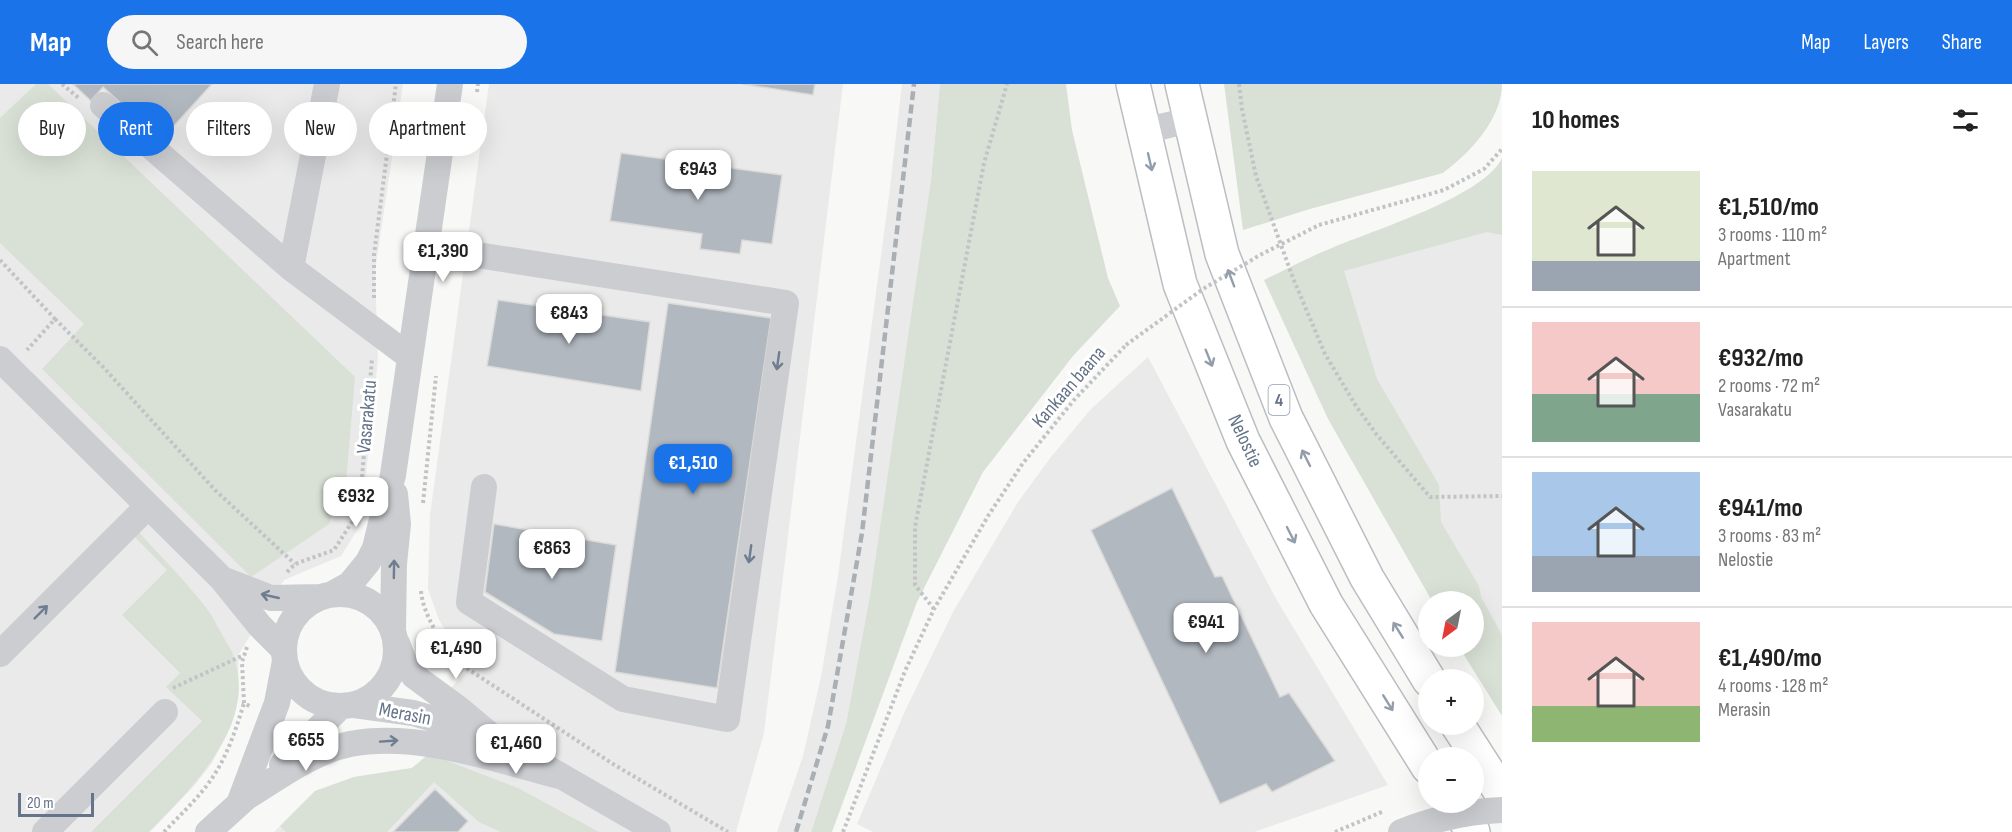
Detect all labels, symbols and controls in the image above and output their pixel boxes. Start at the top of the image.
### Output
search box [107,15,527,69]
text: Map [30,26,71,59]
icon: search [128,26,161,59]
text: Search here [176,29,264,56]
text: Map [1801,30,1830,55]
text: Layers [1863,30,1909,55]
text: Share [1942,30,1982,55]
chip: Buy [18,102,86,156]
chip: Rent [98,102,174,156]
chip: Filters [186,102,272,156]
chip: New [284,102,357,156]
chip: Apartment [369,102,487,156]
icon: filters [1949,104,1982,137]
text: 10 homes [1532,105,1620,136]
pin: €943 [662,150,734,201]
one-way arrow [1145,152,1157,171]
text: €943 [679,157,717,181]
text: €1,510/mo [1718,192,1819,223]
icon: home [1580,195,1652,267]
text: 3 rooms · 110 m² [1718,223,1827,247]
pin: €1,390 [394,232,492,283]
text: €1,390 [417,239,469,263]
text: Apartment [1718,247,1791,271]
one-way arrow [1225,269,1236,288]
pin: €843 [533,294,605,345]
text: €843 [550,301,588,325]
street label: Kankaan baana [1027,341,1111,433]
text: €932/mo [1718,343,1804,374]
icon: home [1580,346,1652,418]
one-way arrow [1204,348,1215,367]
one-way arrow [772,351,783,370]
text: 2 rooms · 72 m² [1718,374,1820,398]
street label: Vasarakatu [352,379,382,455]
road number: 4 [1268,385,1290,415]
text: Vasarakatu [1718,398,1792,422]
street label: Nelostie [1222,411,1268,471]
pin: €1,510 [644,444,742,495]
one-way arrow [1300,450,1311,468]
text: €1,510 [668,451,718,475]
pin: €932 [320,477,392,528]
text: €932 [337,484,375,508]
text: €941/mo [1718,493,1803,524]
icon: home [1580,496,1652,568]
text: 3 rooms · 83 m² [1718,524,1821,548]
one-way arrow [1286,525,1297,543]
pin: €863 [516,529,588,580]
text: €863 [533,536,571,560]
one-way arrow [745,544,756,563]
text: Nelostie [1718,548,1773,572]
one-way arrow [388,560,400,580]
one-way arrow [261,590,280,601]
north arrow [1418,591,1484,657]
map controls [1418,591,1484,813]
pin: €941 [1170,603,1242,654]
one-way arrow [34,605,49,620]
text: €941 [1188,610,1224,634]
one-way arrow [1392,622,1404,639]
pin: €1,490 [407,629,505,680]
text: €1,490 [430,636,482,660]
text: €1,490/mo [1718,643,1822,674]
icon: home [1580,646,1652,718]
button: + [1418,669,1484,735]
text: 4 rooms · 128 m² [1718,674,1828,698]
one-way arrow [1382,695,1395,712]
street label: Merasin [377,697,433,731]
text: Merasin [1718,698,1771,722]
pin: €655 [270,721,342,772]
pin: €1,460 [467,724,565,775]
text: €655 [287,728,325,752]
text: €1,460 [490,731,542,755]
one-way arrow [378,735,398,746]
button: − [1418,747,1484,813]
scale bar [18,790,94,818]
text: 20 m [27,794,54,813]

